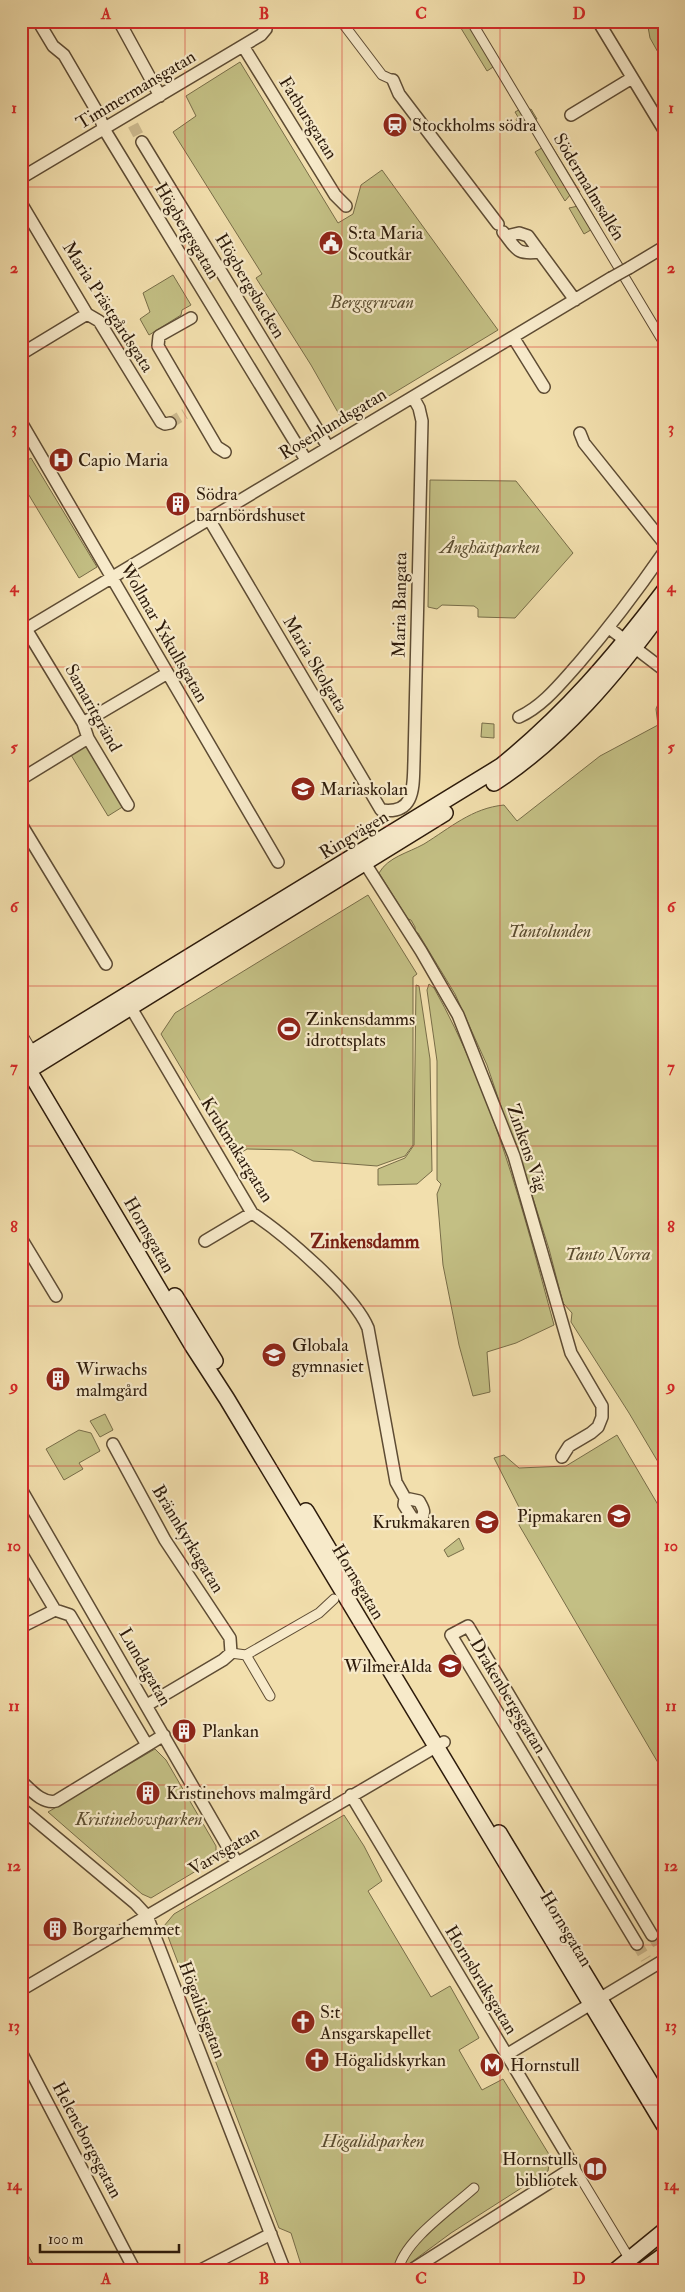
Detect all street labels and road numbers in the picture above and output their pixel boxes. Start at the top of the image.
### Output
street label: Timmermansgatan [72,45,200,135]
street label: Fatbursgatan [273,72,343,164]
street label: Södermalmsallén [548,129,630,245]
street label: Högbergsgatan [149,178,225,284]
street label: Högbergsbacken [210,229,290,343]
street label: Maria Prästgårdsgata [57,237,159,377]
street label: Rosenlundsgatan [275,383,391,465]
street label: Maria Bangata [388,552,412,658]
street label: Wollmar Yxkullsgatan [114,558,213,707]
street label: Maria Skolgata [277,612,353,717]
street label: Samaritgränd [59,660,127,756]
street label: Ringvägen [315,805,393,865]
street label: Krukmakargatan [196,1093,278,1207]
street label: Zinkens Väg [501,1101,553,1196]
street label: Hornsgatan [118,1193,180,1277]
street label: Brännkyrkagatan [147,1481,229,1597]
street label: Hornsgatan [326,1540,390,1624]
street label: Lundagatan [113,1624,177,1710]
street label: Drakenbergsgatan [465,1634,551,1758]
street label: Varvsgatan [185,1821,263,1881]
street label: Hornsgatan [534,1887,598,1971]
street label: Hornsbruksgatan [439,1921,523,2039]
street label: Högalidsgatan [173,1958,231,2062]
street label: Heleneborgsgatan [47,2078,127,2202]

